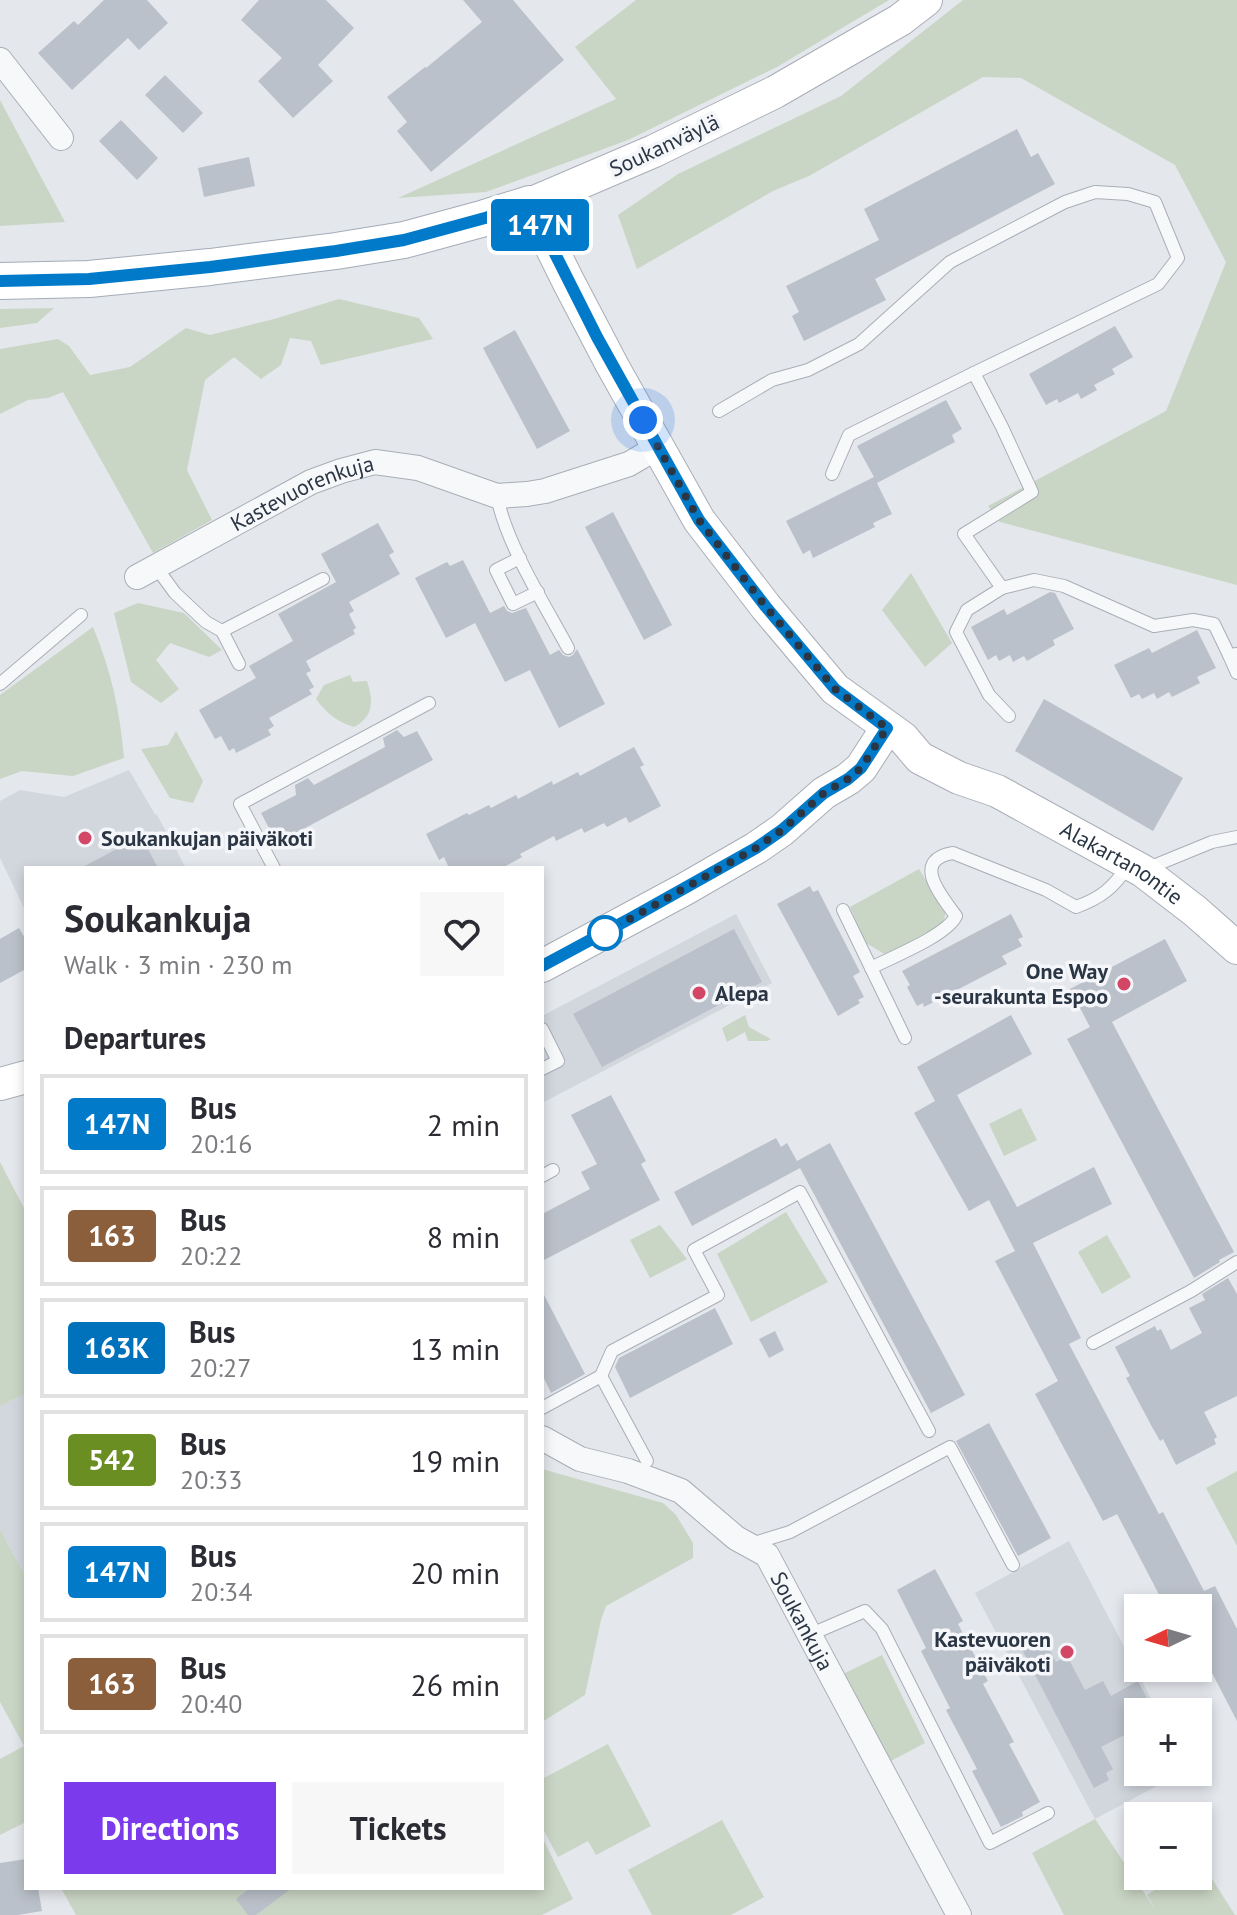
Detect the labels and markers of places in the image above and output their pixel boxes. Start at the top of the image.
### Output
place label: Soukankujan päiväkoti [101,824,313,852]
marker: Soukankujan päiväkoti [76,829,94,847]
unlabelled marker [588,916,622,950]
place label: One Way -seurakunta Espoo [934,957,1108,1010]
marker: One Way -seurakunta Espoo [1115,975,1133,993]
place label: Alepa [715,979,769,1007]
marker: Alepa [690,984,708,1002]
place label: Kastevuoren päiväkoti [934,1625,1051,1678]
marker: Kastevuoren päiväkoti [1058,1643,1076,1661]

